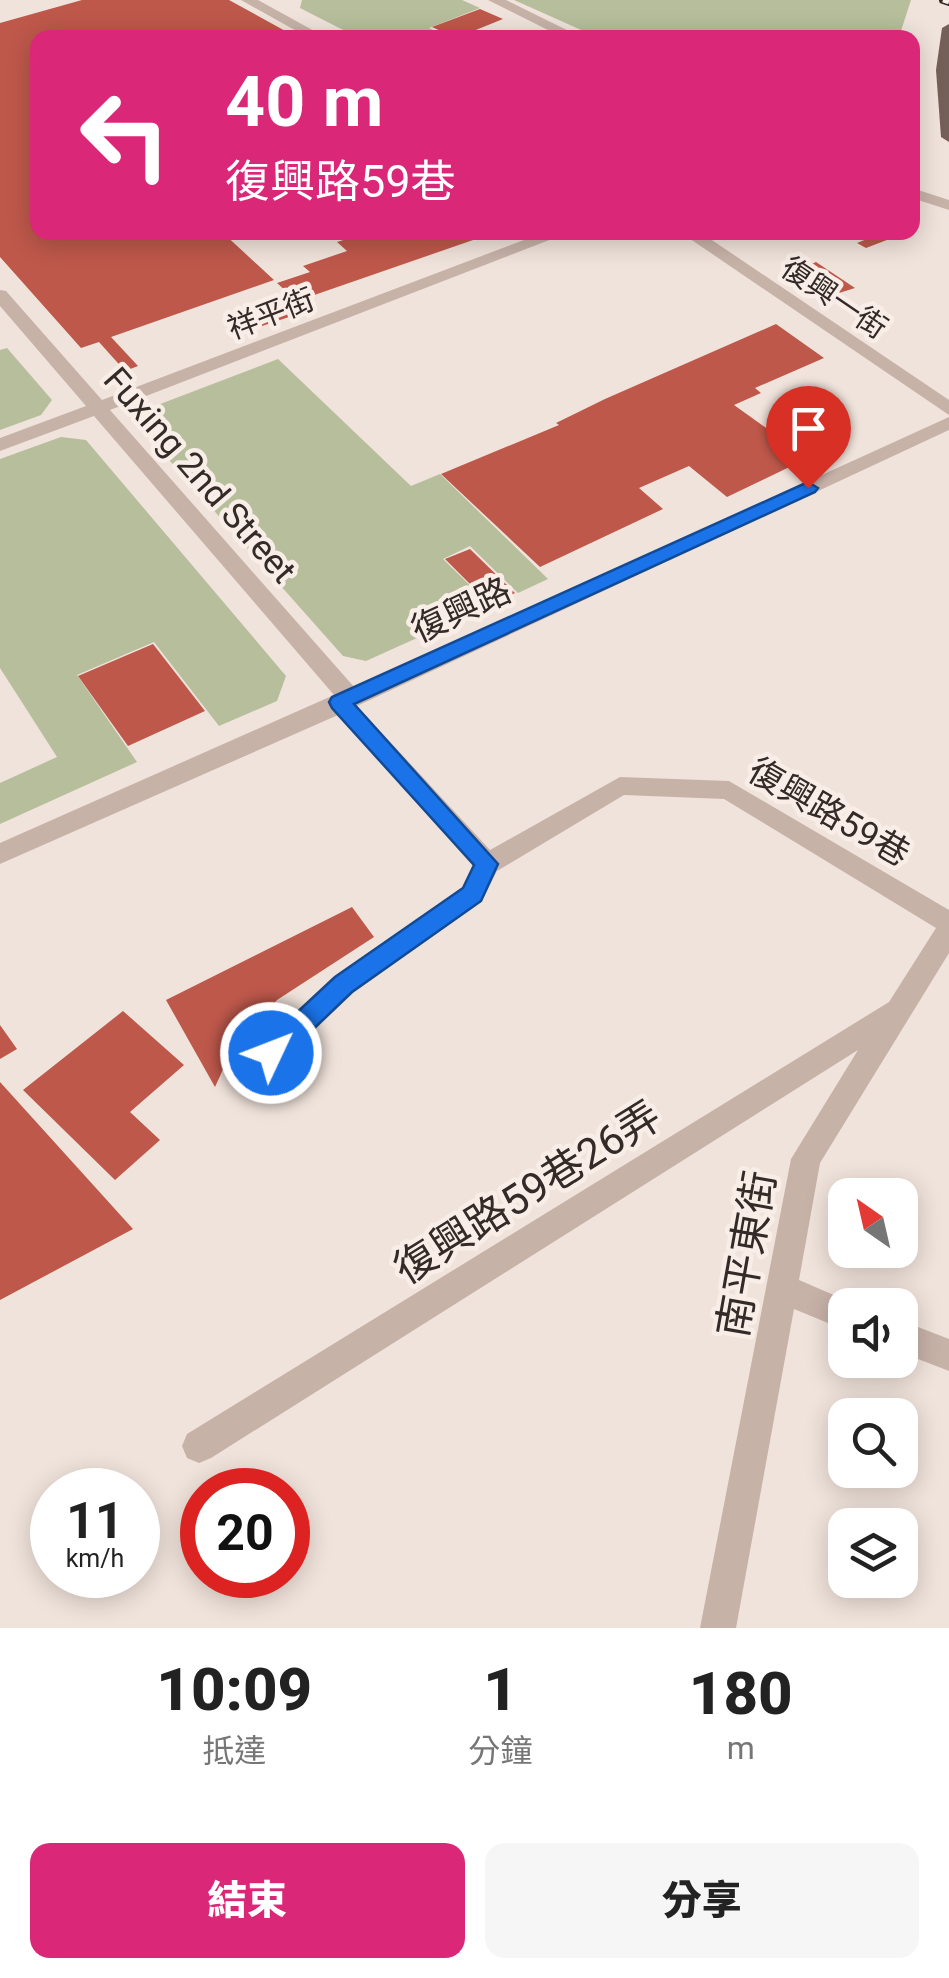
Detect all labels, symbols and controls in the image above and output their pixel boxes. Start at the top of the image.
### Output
text: 40 m [225,61,383,143]
icon: left [60,70,190,200]
text: 復興路59巷 [225,155,456,208]
street label: 復興一街 [775,250,894,346]
street label: 祥平街 [223,281,319,346]
street label: Fuxing 2nd Street [95,359,304,591]
pin [766,386,851,489]
icon: arrive [781,401,836,456]
street label: 復興路 [405,570,517,651]
street label: 復興路59巷 [741,750,917,875]
position arrow [219,1001,323,1105]
street label: 復興路59巷26弄 [385,1091,669,1294]
street label: 南平東街 [708,1167,785,1341]
north arrow [828,1178,918,1268]
map controls [828,1178,918,1598]
button: sound [828,1288,918,1378]
button: search [828,1398,918,1488]
speed limit sign: 20 [180,1468,310,1598]
text: 11 [66,1492,124,1550]
button: layers [828,1508,918,1598]
text: km/h [66,1544,124,1573]
text: 10:09 [156,1654,312,1725]
text: 1 [483,1654,518,1725]
text: 180 [689,1658,793,1729]
text: m [727,1729,755,1767]
text: 抵達 [202,1732,266,1770]
text: 分鐘 [469,1732,533,1770]
button: 結束 [30,1843,465,1958]
button: 分享 [485,1843,919,1958]

